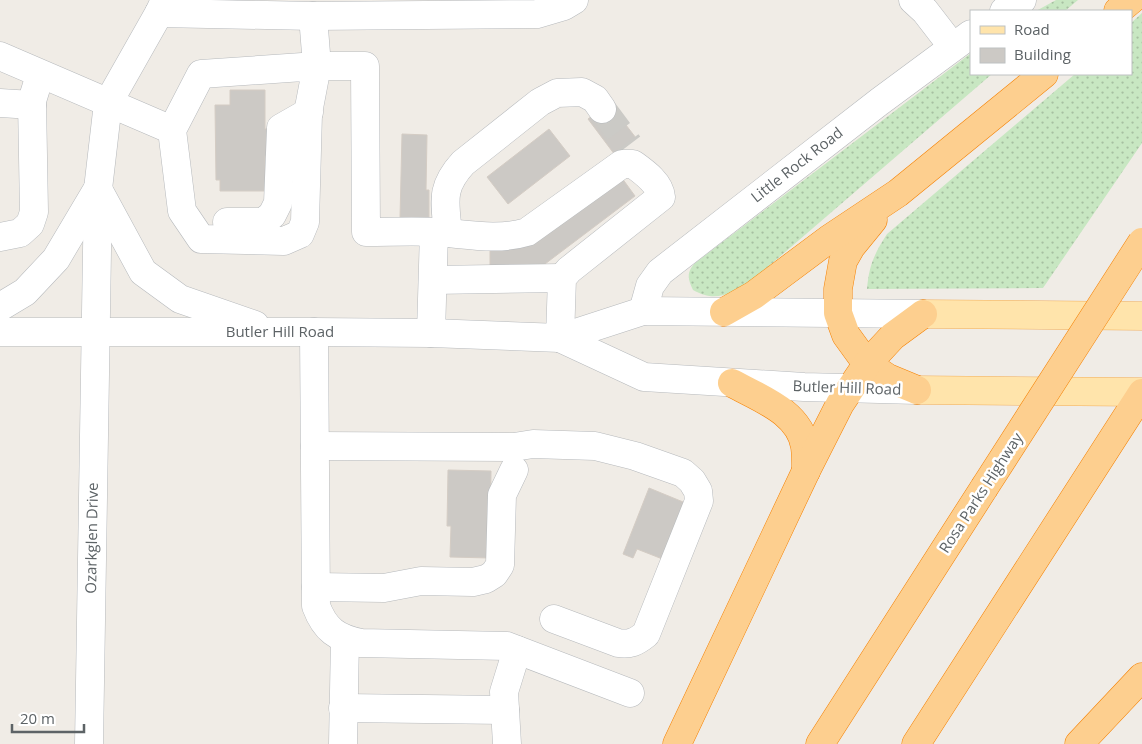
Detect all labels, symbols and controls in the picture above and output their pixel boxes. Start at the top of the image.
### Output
legend [970,10,1132,75]
text: Road [1014,19,1050,39]
text: Building [1014,44,1071,64]
street label: Little Rock Road [746,122,846,206]
street label: Butler Hill Road [226,321,334,341]
street label: Butler Hill Road [792,375,902,399]
street label: Rosa Parks Highway [934,428,1027,557]
street label: Ozarkglen Drive [80,482,102,594]
scale bar [12,702,85,734]
text: 20 m [20,708,55,728]

